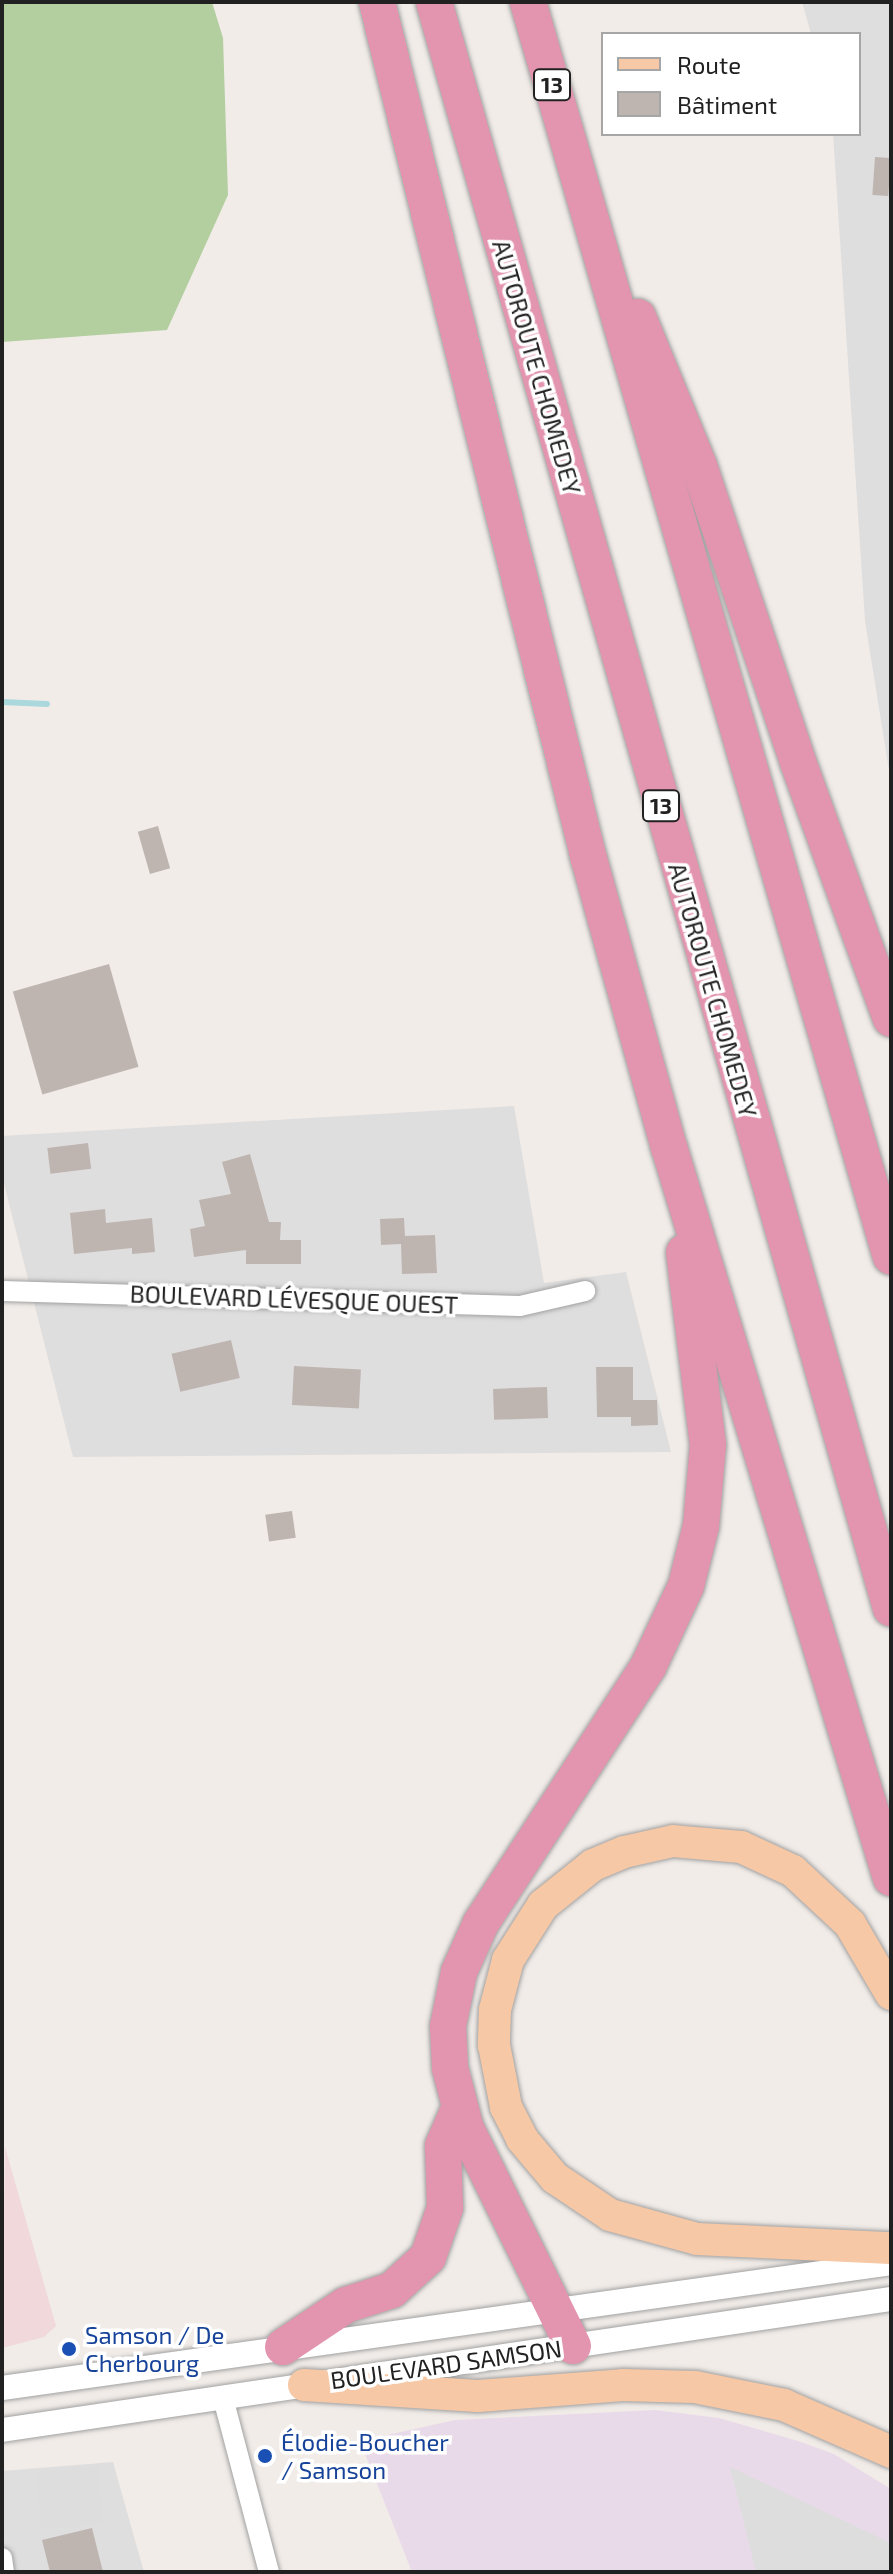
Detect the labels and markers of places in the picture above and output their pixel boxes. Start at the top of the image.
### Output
place label: Samson / De Cherbourg [85,2321,224,2377]
marker: Samson / De Cherbourg [60,2340,78,2358]
place label: Élodie-Boucher / Samson [281,2428,449,2484]
marker: Élodie-Boucher / Samson [256,2447,274,2465]

